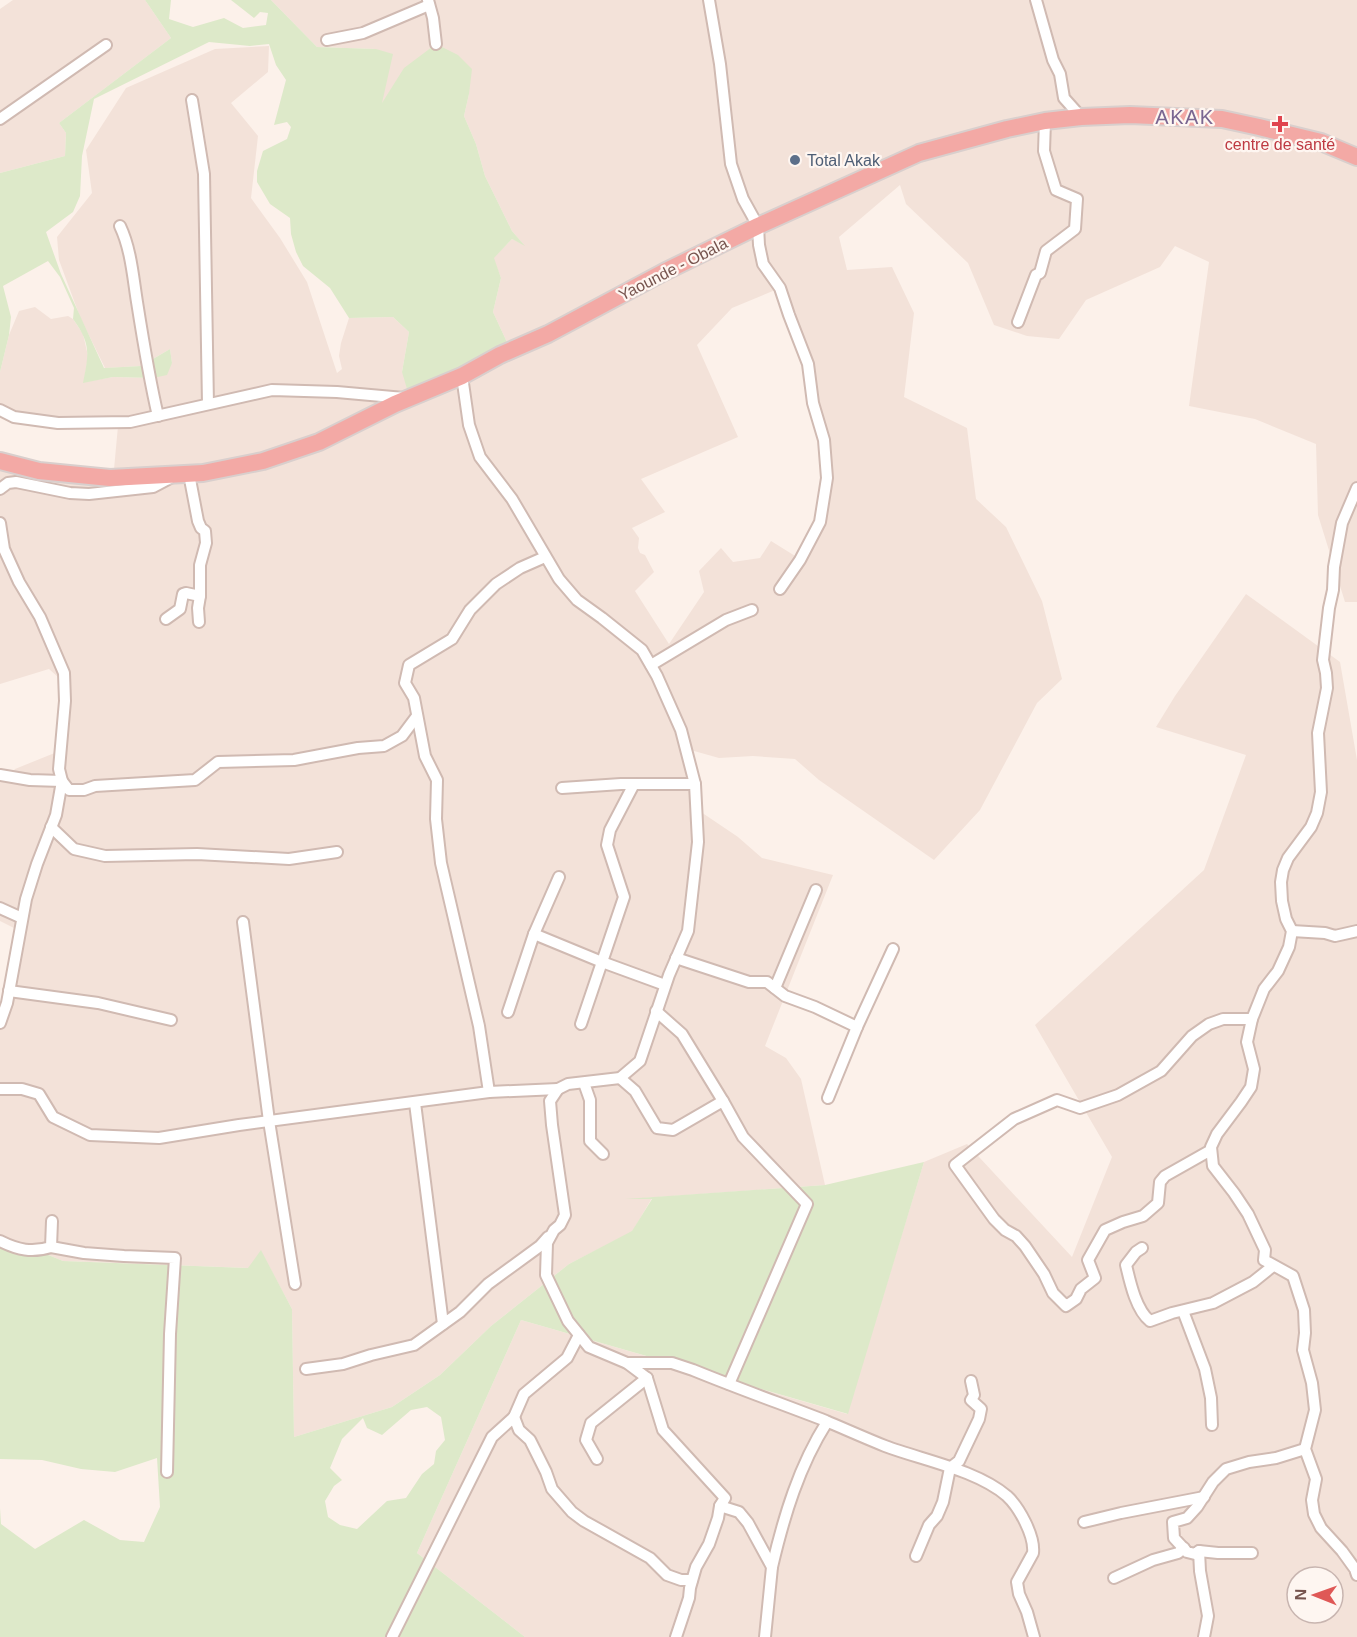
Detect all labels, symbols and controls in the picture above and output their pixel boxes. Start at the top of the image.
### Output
district label: AKAK [1155,106,1215,128]
marker: centre de santé [1271,115,1289,133]
place label: centre de santé [1225,136,1335,153]
place label: Total Akak [807,152,881,169]
marker: Total Akak [788,153,802,167]
street label: Yaounde - Obala [616,234,730,304]
north arrow [1285,1565,1345,1625]
text: N [1292,1589,1309,1601]

